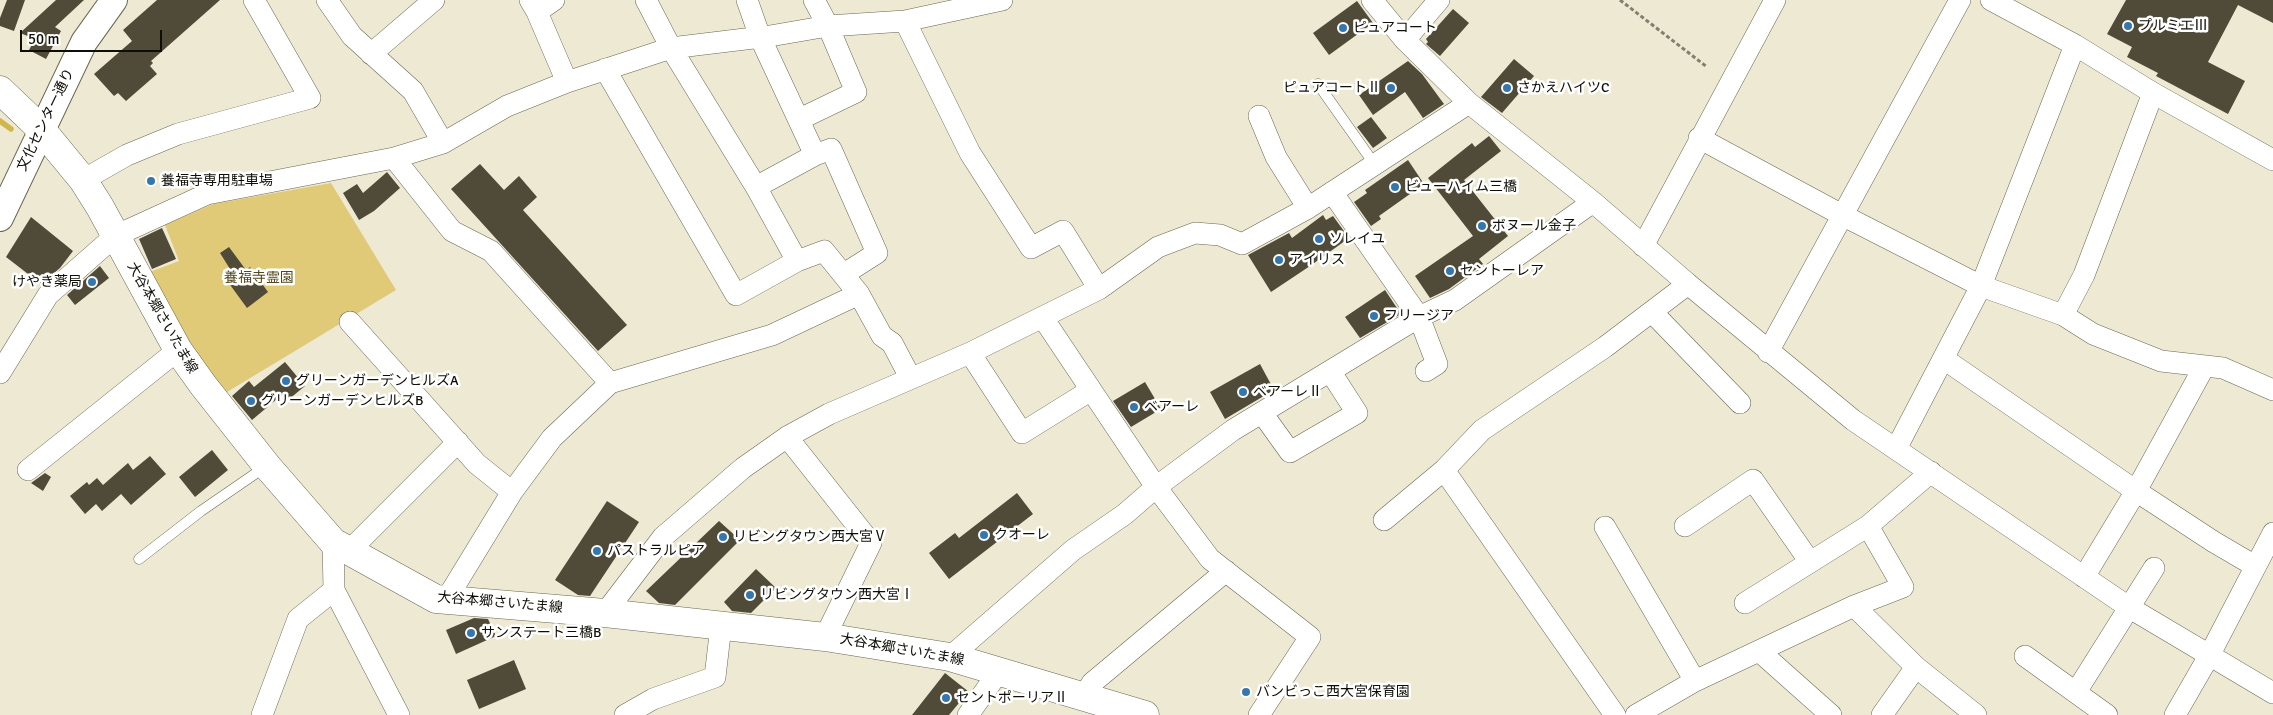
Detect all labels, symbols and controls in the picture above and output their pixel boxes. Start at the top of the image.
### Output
place label: プルミエⅢ [2138,18,2208,34]
scale bar [22,20,165,52]
place label: ピュアコート [1353,20,1437,36]
marker: プルミエⅢ [2122,20,2134,32]
marker: ピュアコート [1337,22,1349,34]
text: 50 m [28,30,59,48]
street label: 文化センター通り [14,66,78,174]
place label: ピュアコートⅡ [1283,80,1381,96]
place label: さかえハイツC [1517,80,1609,96]
marker: ピュアコートⅡ [1385,82,1397,94]
marker: さかえハイツC [1501,82,1513,94]
place label: 養福寺専用駐車場 [161,173,273,189]
marker: 養福寺専用駐車場 [145,175,157,187]
place label: ビューハイム三橋 [1405,179,1517,195]
marker: ビューハイム三橋 [1389,181,1401,193]
place label: ボヌール金子 [1492,218,1576,234]
marker: ボヌール金子 [1476,220,1488,232]
place label: ソレイユ [1329,231,1385,247]
marker: ソレイユ [1313,233,1325,245]
place label: アイリス [1289,252,1345,268]
marker: アイリス [1273,254,1285,266]
street label: 大谷本郷さいたま線 [123,259,201,377]
place label: セントーレア [1460,263,1544,279]
marker: セントーレア [1444,265,1456,277]
park label: 養福寺霊園 [224,270,294,286]
place label: けやき薬局 [12,274,82,290]
marker: けやき薬局 [86,276,98,288]
place label: フリージア [1384,308,1454,324]
marker: フリージア [1368,310,1380,322]
place label: グリーンガーデンヒルズA [296,373,459,389]
marker: グリーンガーデンヒルズA [280,375,292,387]
place label: ベアーレⅡ [1253,384,1322,400]
marker: ベアーレⅡ [1237,386,1249,398]
place label: グリーンガーデンヒルズB [261,393,423,409]
marker: グリーンガーデンヒルズB [245,395,257,407]
place label: ベアーレ [1144,399,1199,415]
marker: ベアーレ [1128,401,1140,413]
place label: クオーレ [994,527,1050,543]
place label: リビングタウン西大宮Ⅴ [733,529,887,545]
marker: クオーレ [978,529,990,541]
marker: リビングタウン西大宮Ⅴ [717,531,729,543]
place label: パストラルピア [607,543,705,559]
marker: パストラルピア [591,545,603,557]
place label: リビングタウン西大宮Ⅰ [760,587,914,603]
street label: 大谷本郷さいたま線 [437,589,563,617]
marker: リビングタウン西大宮Ⅰ [744,589,756,601]
place label: サンステート三橋B [481,625,601,641]
marker: サンステート三橋B [465,627,477,639]
street label: 大谷本郷さいたま線 [838,631,966,669]
place label: バンビっこ西大宮保育園 [1256,684,1410,700]
marker: バンビっこ西大宮保育園 [1240,686,1252,698]
place label: セントポーリアⅡ [956,690,1068,706]
marker: セントポーリアⅡ [940,692,952,704]

